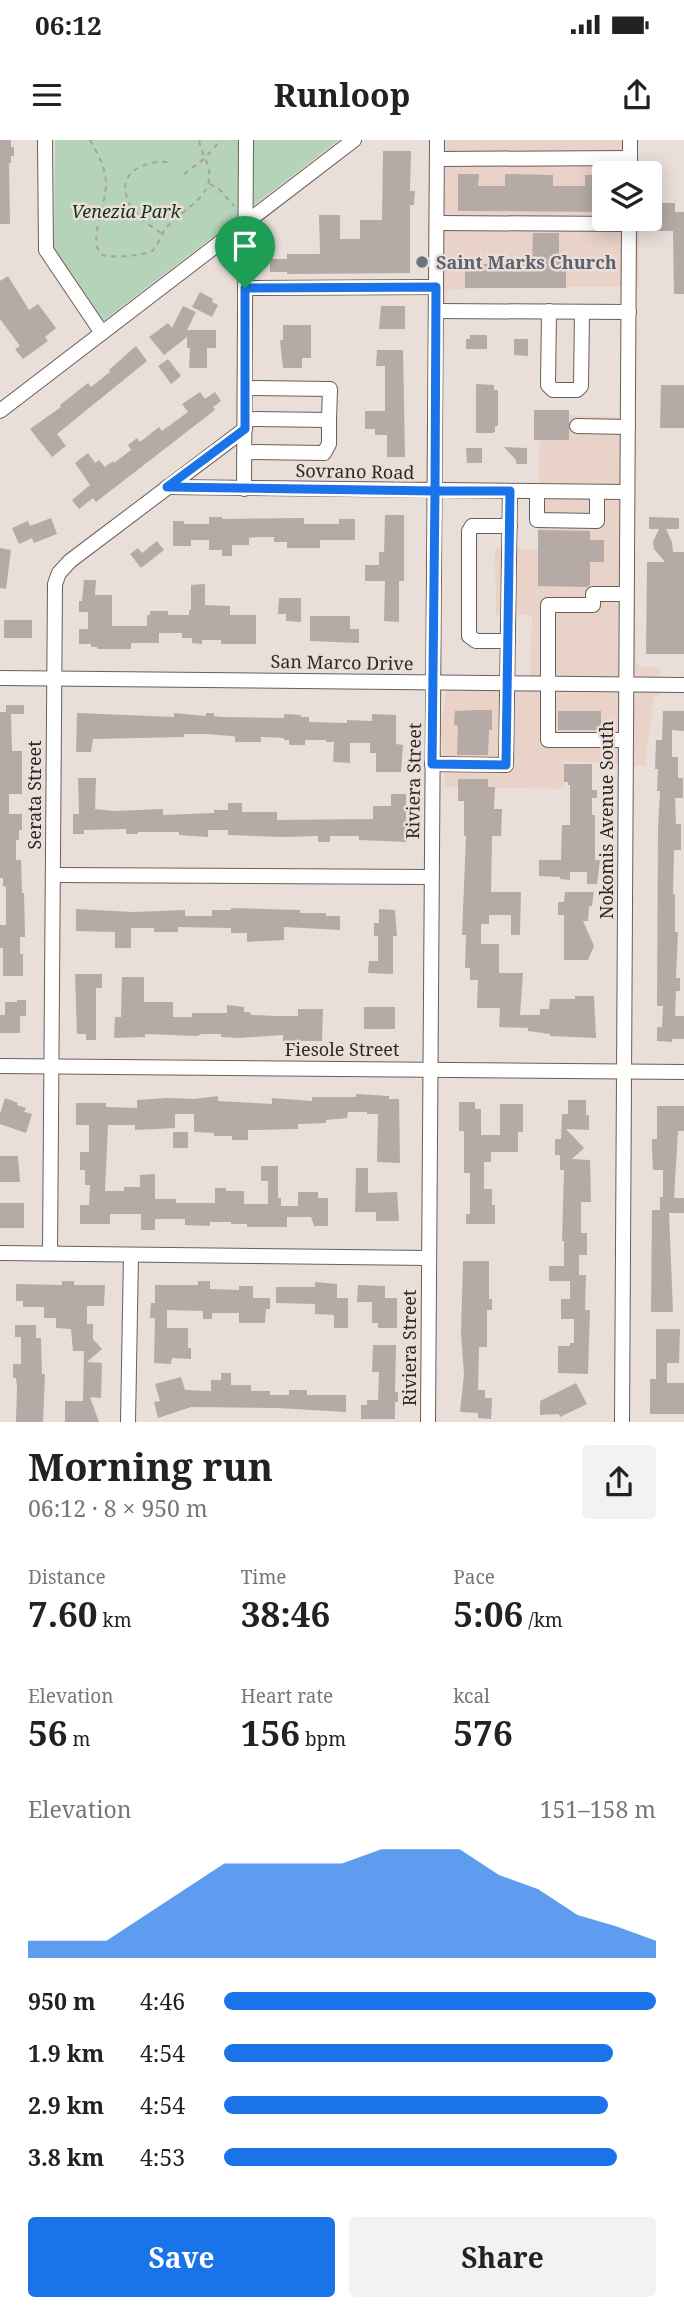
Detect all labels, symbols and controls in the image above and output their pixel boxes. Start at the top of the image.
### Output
text: 06:12 [35,7,102,43]
text: Runloop [274,73,410,116]
icon: menu [28,76,66,114]
icon: share [618,76,656,114]
map controls [592,161,662,231]
button: layers [592,161,662,231]
park label: Venezia Park [71,199,182,223]
pin [215,216,275,288]
icon: arrive [226,227,264,265]
place label: Saint Marks Church [436,250,617,274]
marker: Saint Marks Church [414,254,430,270]
street label: Sovrano Road [295,458,415,484]
street label: San Marco Drive [270,649,414,675]
street label: Nokomis Avenue South [594,721,618,919]
street label: Riviera Street [400,723,426,839]
street label: Serata Street [22,740,46,850]
street label: Fiesole Street [285,1037,399,1061]
street label: Riviera Street [397,1290,421,1406]
text: Morning run [28,1440,273,1492]
button: share [582,1445,656,1519]
text: 06:12 · 8 × 950 m [28,1492,208,1524]
text: Distance [28,1564,106,1590]
text: Time [241,1564,287,1590]
text: Pace [453,1564,495,1590]
text: 7.60 [28,1590,98,1637]
text: 38:46 [241,1590,330,1637]
text: 5:06 [453,1590,523,1637]
text: km [98,1607,132,1633]
text: /km [523,1607,563,1633]
text: Elevation [28,1683,114,1709]
text: Heart rate [241,1683,333,1709]
text: kcal [453,1683,490,1709]
text: 56 [28,1709,68,1756]
text: 156 [241,1709,300,1756]
text: 576 [453,1709,513,1756]
text: m [68,1726,90,1752]
text: bpm [300,1726,346,1752]
text: Elevation [28,1793,132,1825]
text: 151–158 m [540,1793,656,1825]
text: 950 m [28,1985,96,2017]
text: 4:46 [140,1985,185,2017]
text: 1.9 km [28,2037,104,2069]
text: 4:54 [140,2037,185,2069]
text: 2.9 km [28,2089,104,2121]
text: 4:54 [140,2089,185,2121]
text: 3.8 km [28,2141,104,2173]
text: 4:53 [140,2141,185,2173]
button: Save [28,2217,335,2297]
button: Share [349,2217,656,2297]

